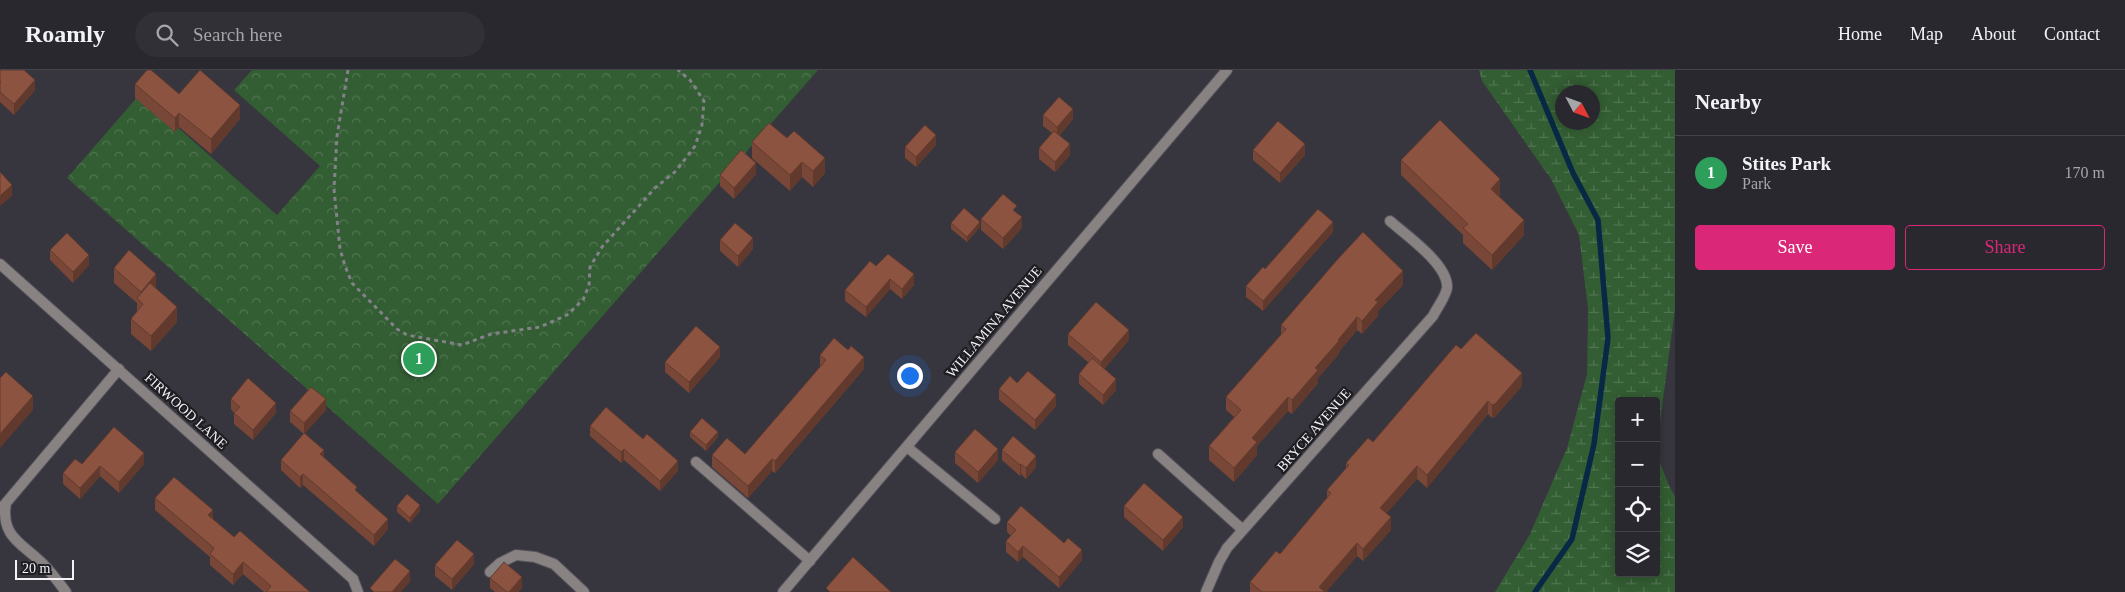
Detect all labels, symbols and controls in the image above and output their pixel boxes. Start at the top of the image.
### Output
search box [135,12,485,57]
text: Roamly [25,21,105,47]
icon: search [153,21,181,49]
text: Search here [193,24,282,45]
text: Home [1838,24,1882,44]
text: Map [1910,24,1943,44]
text: About [1971,24,2016,44]
text: Contact [2044,24,2100,44]
north arrow [1555,85,1600,130]
text: Nearby [1695,90,1762,114]
text: Stites Park [1742,153,1831,174]
text: 1 [1707,164,1715,181]
text: 170 m [2065,164,2105,181]
text: Park [1742,175,1771,192]
button: Save [1695,225,1895,270]
button: Share [1905,225,2105,270]
street label: WILLAMINA AVENUE [943,264,1045,380]
pin: 1 [403,340,435,378]
your location [897,363,923,389]
street label: FIRWOOD LANE [142,370,230,452]
street label: BRYCE AVENUE [1274,386,1354,474]
map controls [1615,397,1660,577]
button: + [1615,397,1660,442]
button: − [1615,442,1660,487]
button: locate [1615,487,1660,532]
button: layers [1615,532,1660,577]
scale bar [15,557,74,580]
text: 20 m [22,561,50,576]

